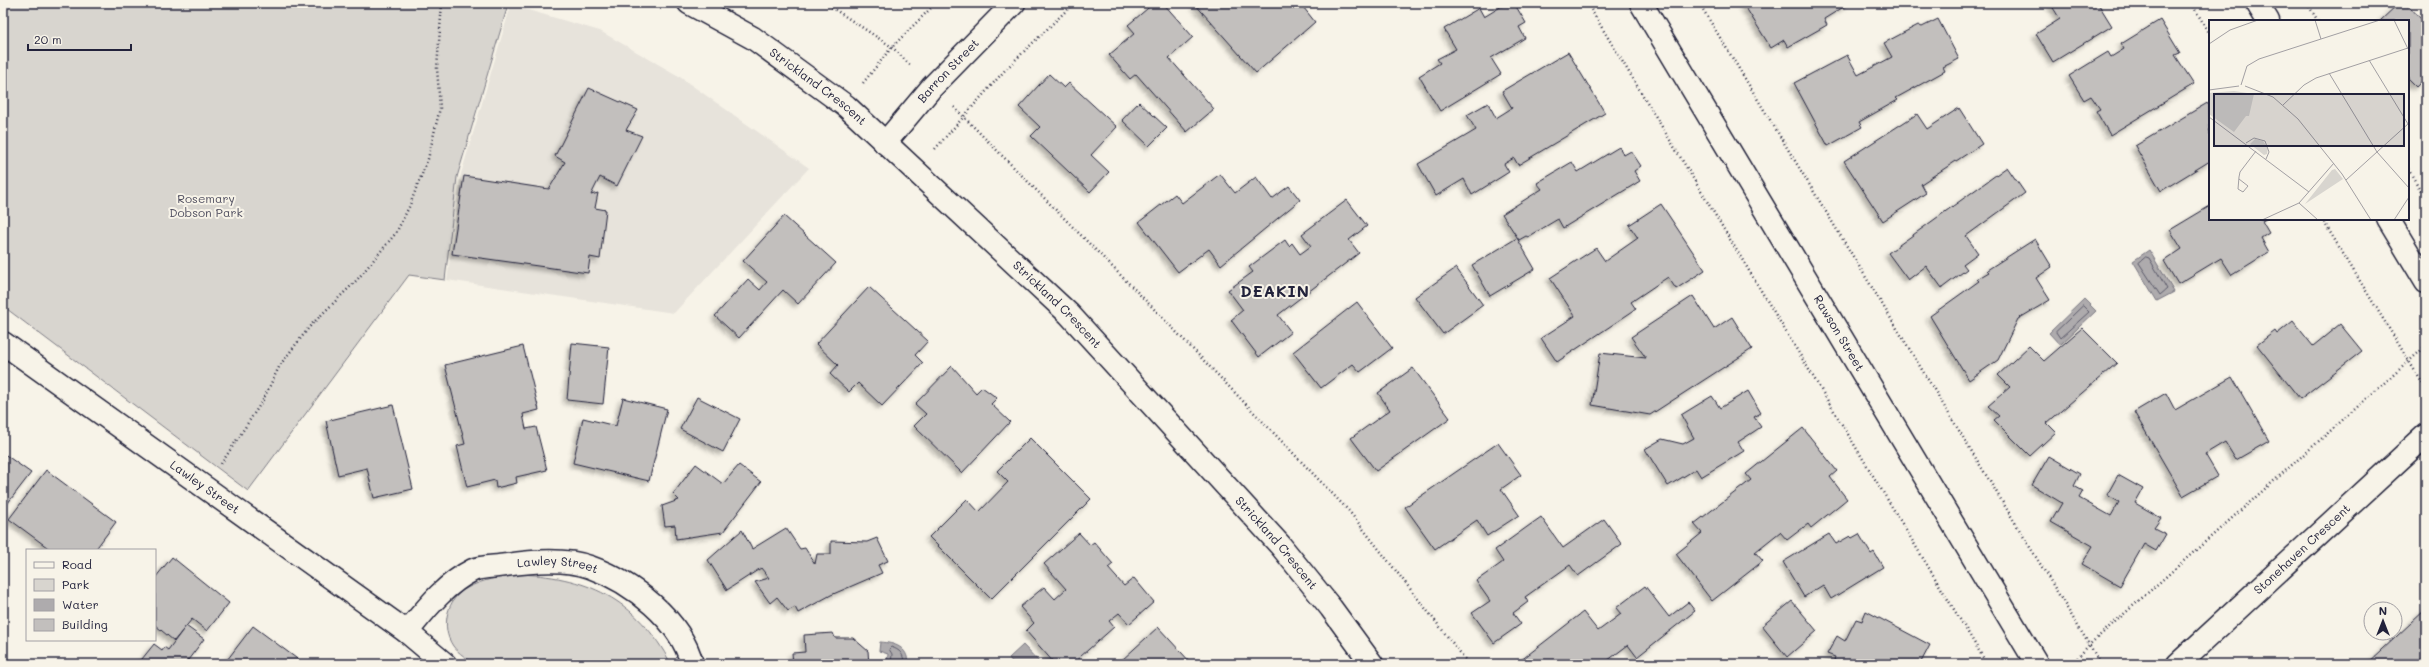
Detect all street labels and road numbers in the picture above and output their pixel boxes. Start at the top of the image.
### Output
street label: Barron Street [913,35,982,106]
street label: Strickland Crescent [767,44,870,128]
street label: Strickland Crescent [1010,257,1105,351]
street label: Rawson Street [1811,292,1869,374]
street label: Lawley Street [167,456,243,517]
street label: Strickland Crescent [1232,492,1322,592]
street label: Stonehaven Crescent [2250,500,2353,597]
street label: Lawley Street [516,552,601,576]

